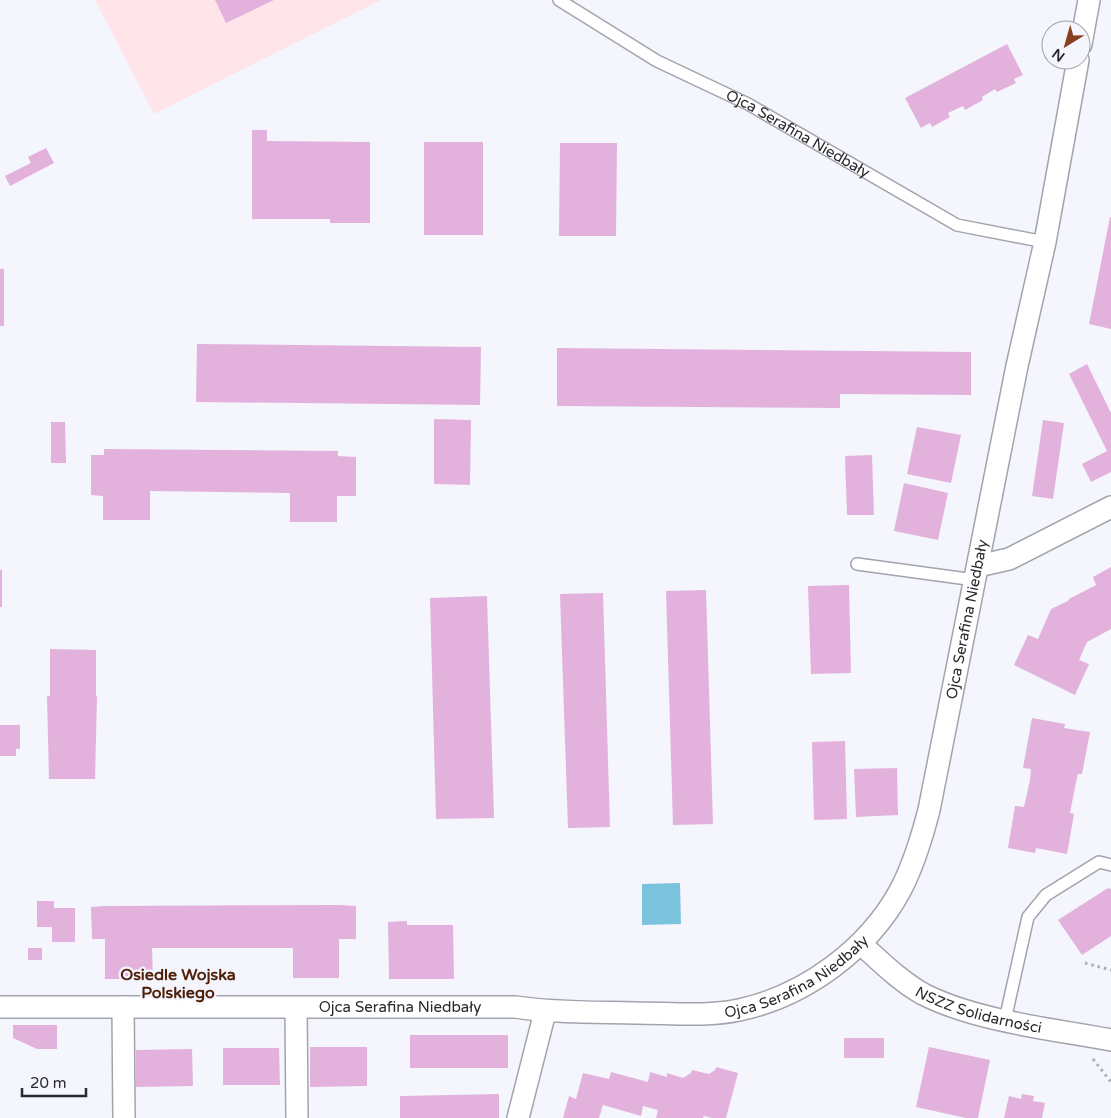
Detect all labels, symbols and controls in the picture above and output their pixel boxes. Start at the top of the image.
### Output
north arrow [1041,20,1091,70]
text: N [1049,45,1068,65]
street label: Ojca Serafina Niedbały [723,86,873,182]
street label: Ojca Serafina Niedbały [942,538,991,701]
street label: Ojca Serafina Niedbały [723,931,872,1021]
district label: Osiedle Wojska Polskiego [120,965,236,1003]
street label: NSZZ Solidarności [912,983,1043,1037]
street label: Ojca Serafina Niedbały [319,998,481,1016]
scale bar [22,1066,86,1098]
text: 20 m [30,1074,67,1092]

